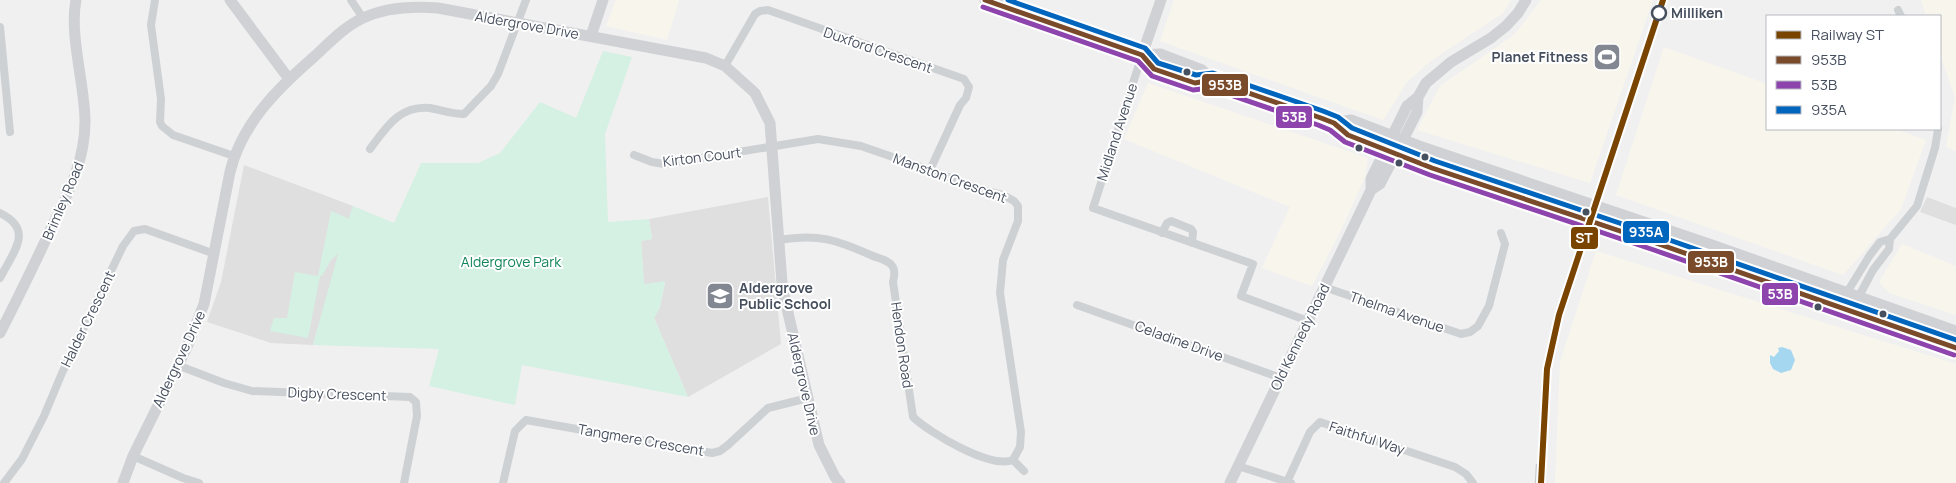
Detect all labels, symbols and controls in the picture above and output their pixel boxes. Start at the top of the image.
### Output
place label: Milliken [1671,3,1723,22]
marker: Milliken [1651,5,1667,21]
street label: Aldergrove Drive [474,6,581,43]
legend [1766,15,1941,130]
street label: Duxford Crescent [821,22,935,77]
text: Railway ST [1811,24,1884,45]
sports icon: Planet Fitness [1592,42,1622,72]
place label: Planet Fitness [1492,47,1588,66]
text: 953B [1811,49,1846,70]
unlabelled marker [1182,67,1192,77]
line badge: 953B [1201,73,1249,97]
text: 53B [1811,74,1837,95]
text: 953B [1208,75,1242,94]
street label: Midland Avenue [1092,81,1141,183]
text: 935A [1811,99,1847,120]
line badge: 53B [1275,105,1313,129]
text: 53B [1281,107,1307,126]
street label: Kirton Court [662,142,742,171]
unlabelled marker [1354,143,1364,153]
street label: Manston Crescent [891,148,1010,207]
unlabelled marker [1420,152,1430,162]
unlabelled marker [1394,158,1404,168]
street label: Brimley Road [37,159,88,243]
unlabelled marker [1581,207,1591,217]
line badge: 935A [1622,220,1670,244]
text: 935A [1629,222,1664,241]
line badge: ST [1570,226,1599,250]
text: ST [1575,228,1593,247]
line badge: 953B [1687,250,1735,274]
park label: Aldergrove Park [461,252,562,271]
text: 953B [1694,252,1728,271]
street label: Halder Crescent [56,267,119,370]
place label: Aldergrove Public School [739,278,831,313]
street label: Old Kennedy Road [1265,280,1334,393]
school or university icon: Aldergrove Public School [705,281,735,311]
line badge: 53B [1761,282,1799,306]
text: 53B [1767,284,1793,303]
street label: Thelma Avenue [1348,287,1447,337]
street label: Hendon Road [887,301,918,389]
unlabelled marker [1813,302,1823,312]
street label: Aldergrove Drive [148,307,209,410]
unlabelled marker [1878,309,1888,319]
street label: Celadine Drive [1132,316,1226,365]
street label: Aldergrove Drive [783,331,826,437]
street label: Digby Crescent [287,382,387,405]
street label: Faithful Way [1327,416,1408,459]
street label: Tangmere Crescent [577,419,706,460]

